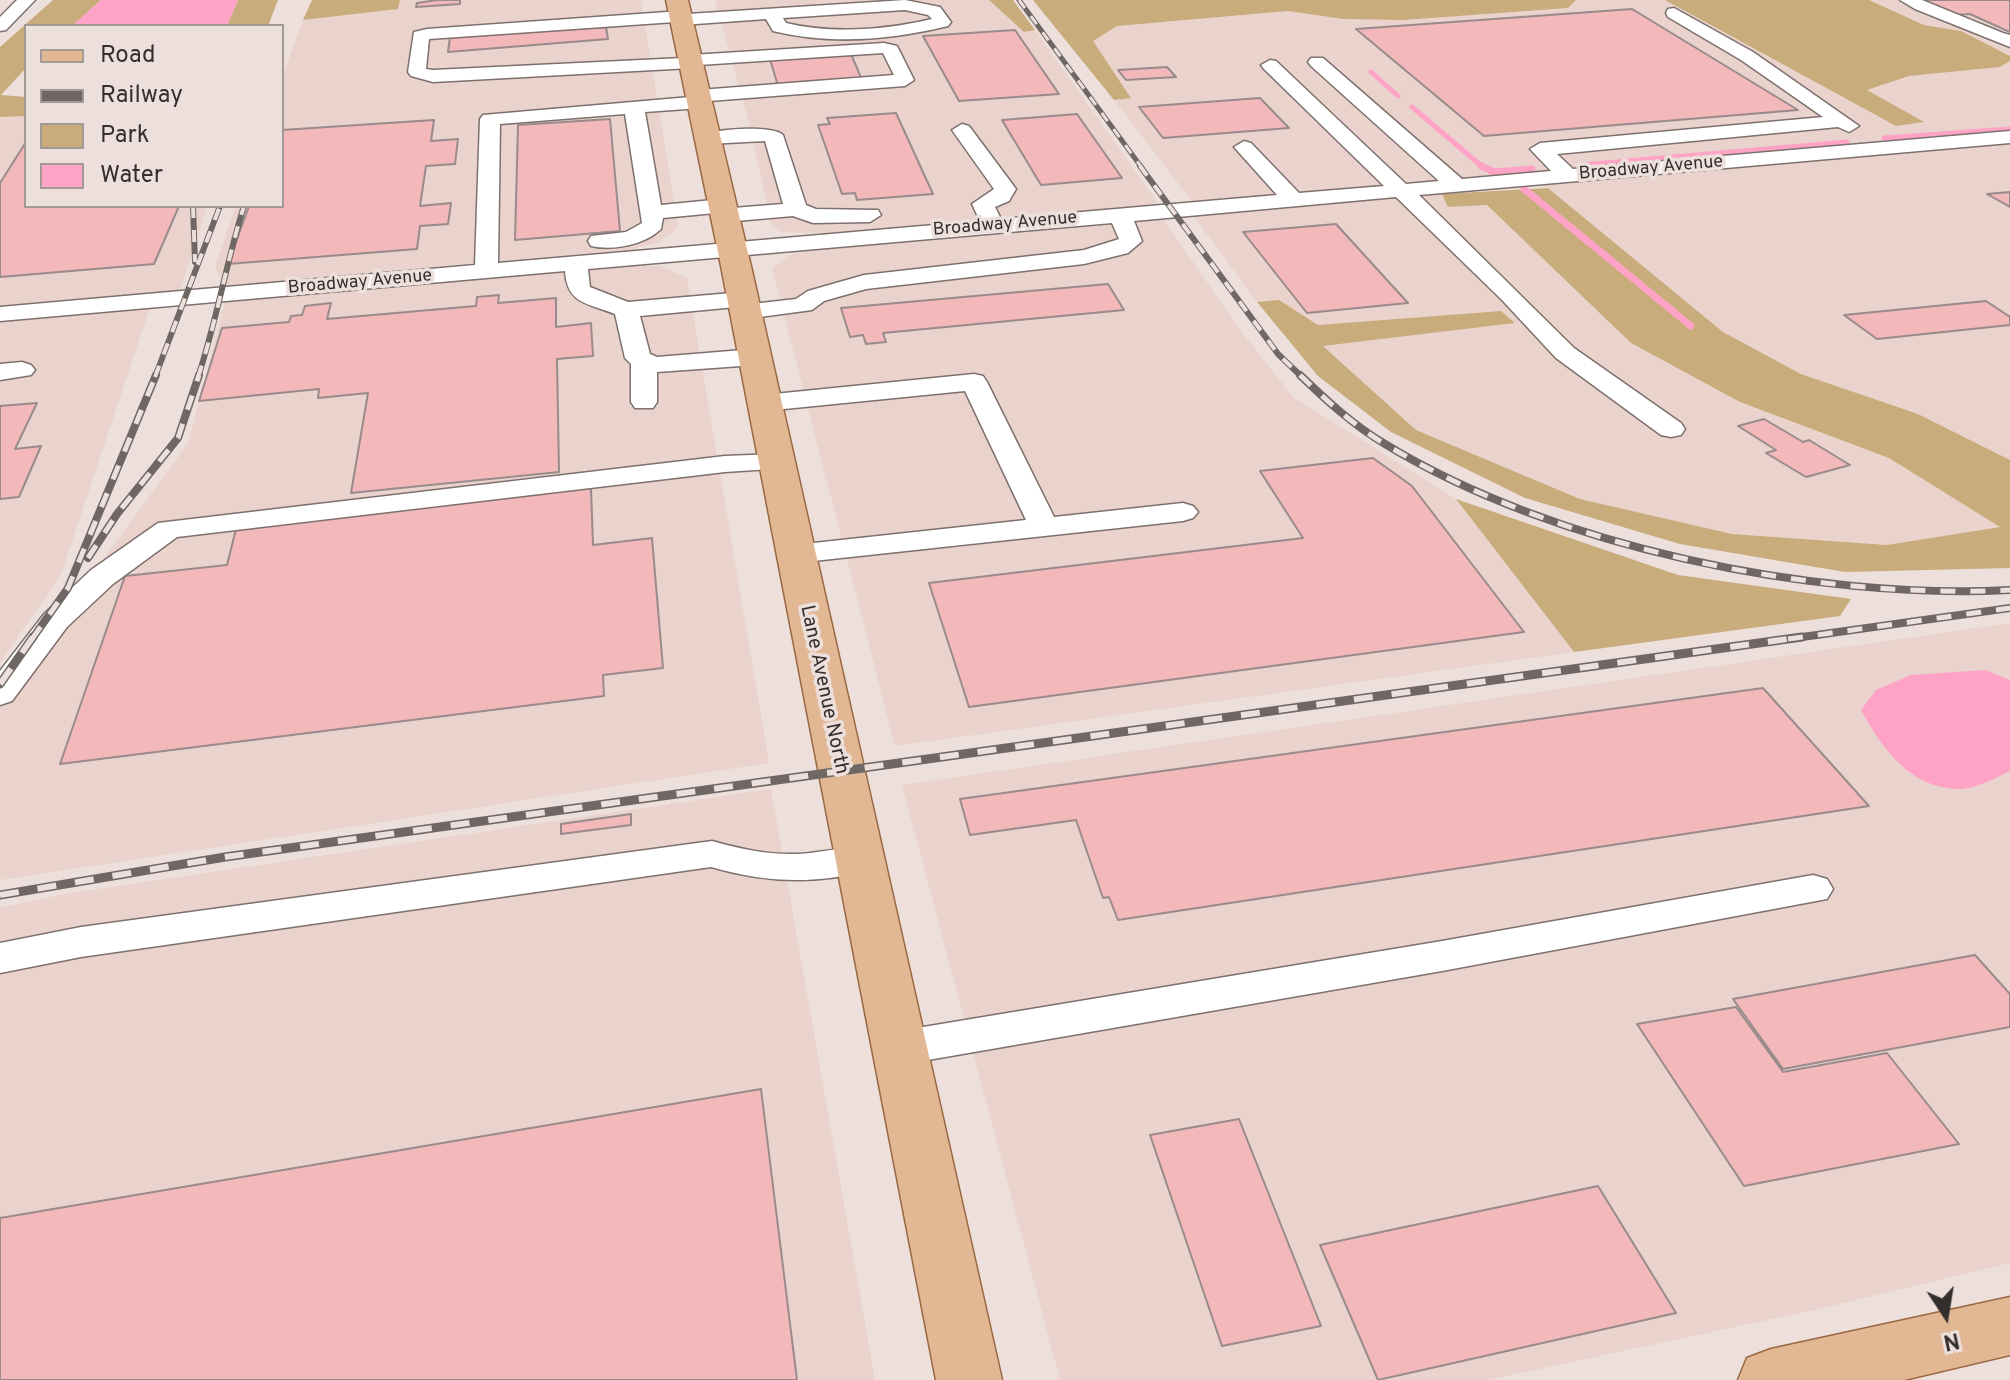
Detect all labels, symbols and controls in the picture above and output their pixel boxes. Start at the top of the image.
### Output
legend [24,24,284,208]
text: Road [100,41,156,71]
text: Railway [100,81,183,111]
text: Park [100,121,150,151]
street label: Broadway Avenue [1578,152,1724,186]
text: Water [100,161,163,191]
street label: Broadway Avenue [932,208,1078,242]
street label: Broadway Avenue [287,266,433,300]
street label: Lane Avenue North [793,603,853,777]
north arrow [1906,1276,1986,1356]
text: N [1941,1325,1962,1355]

